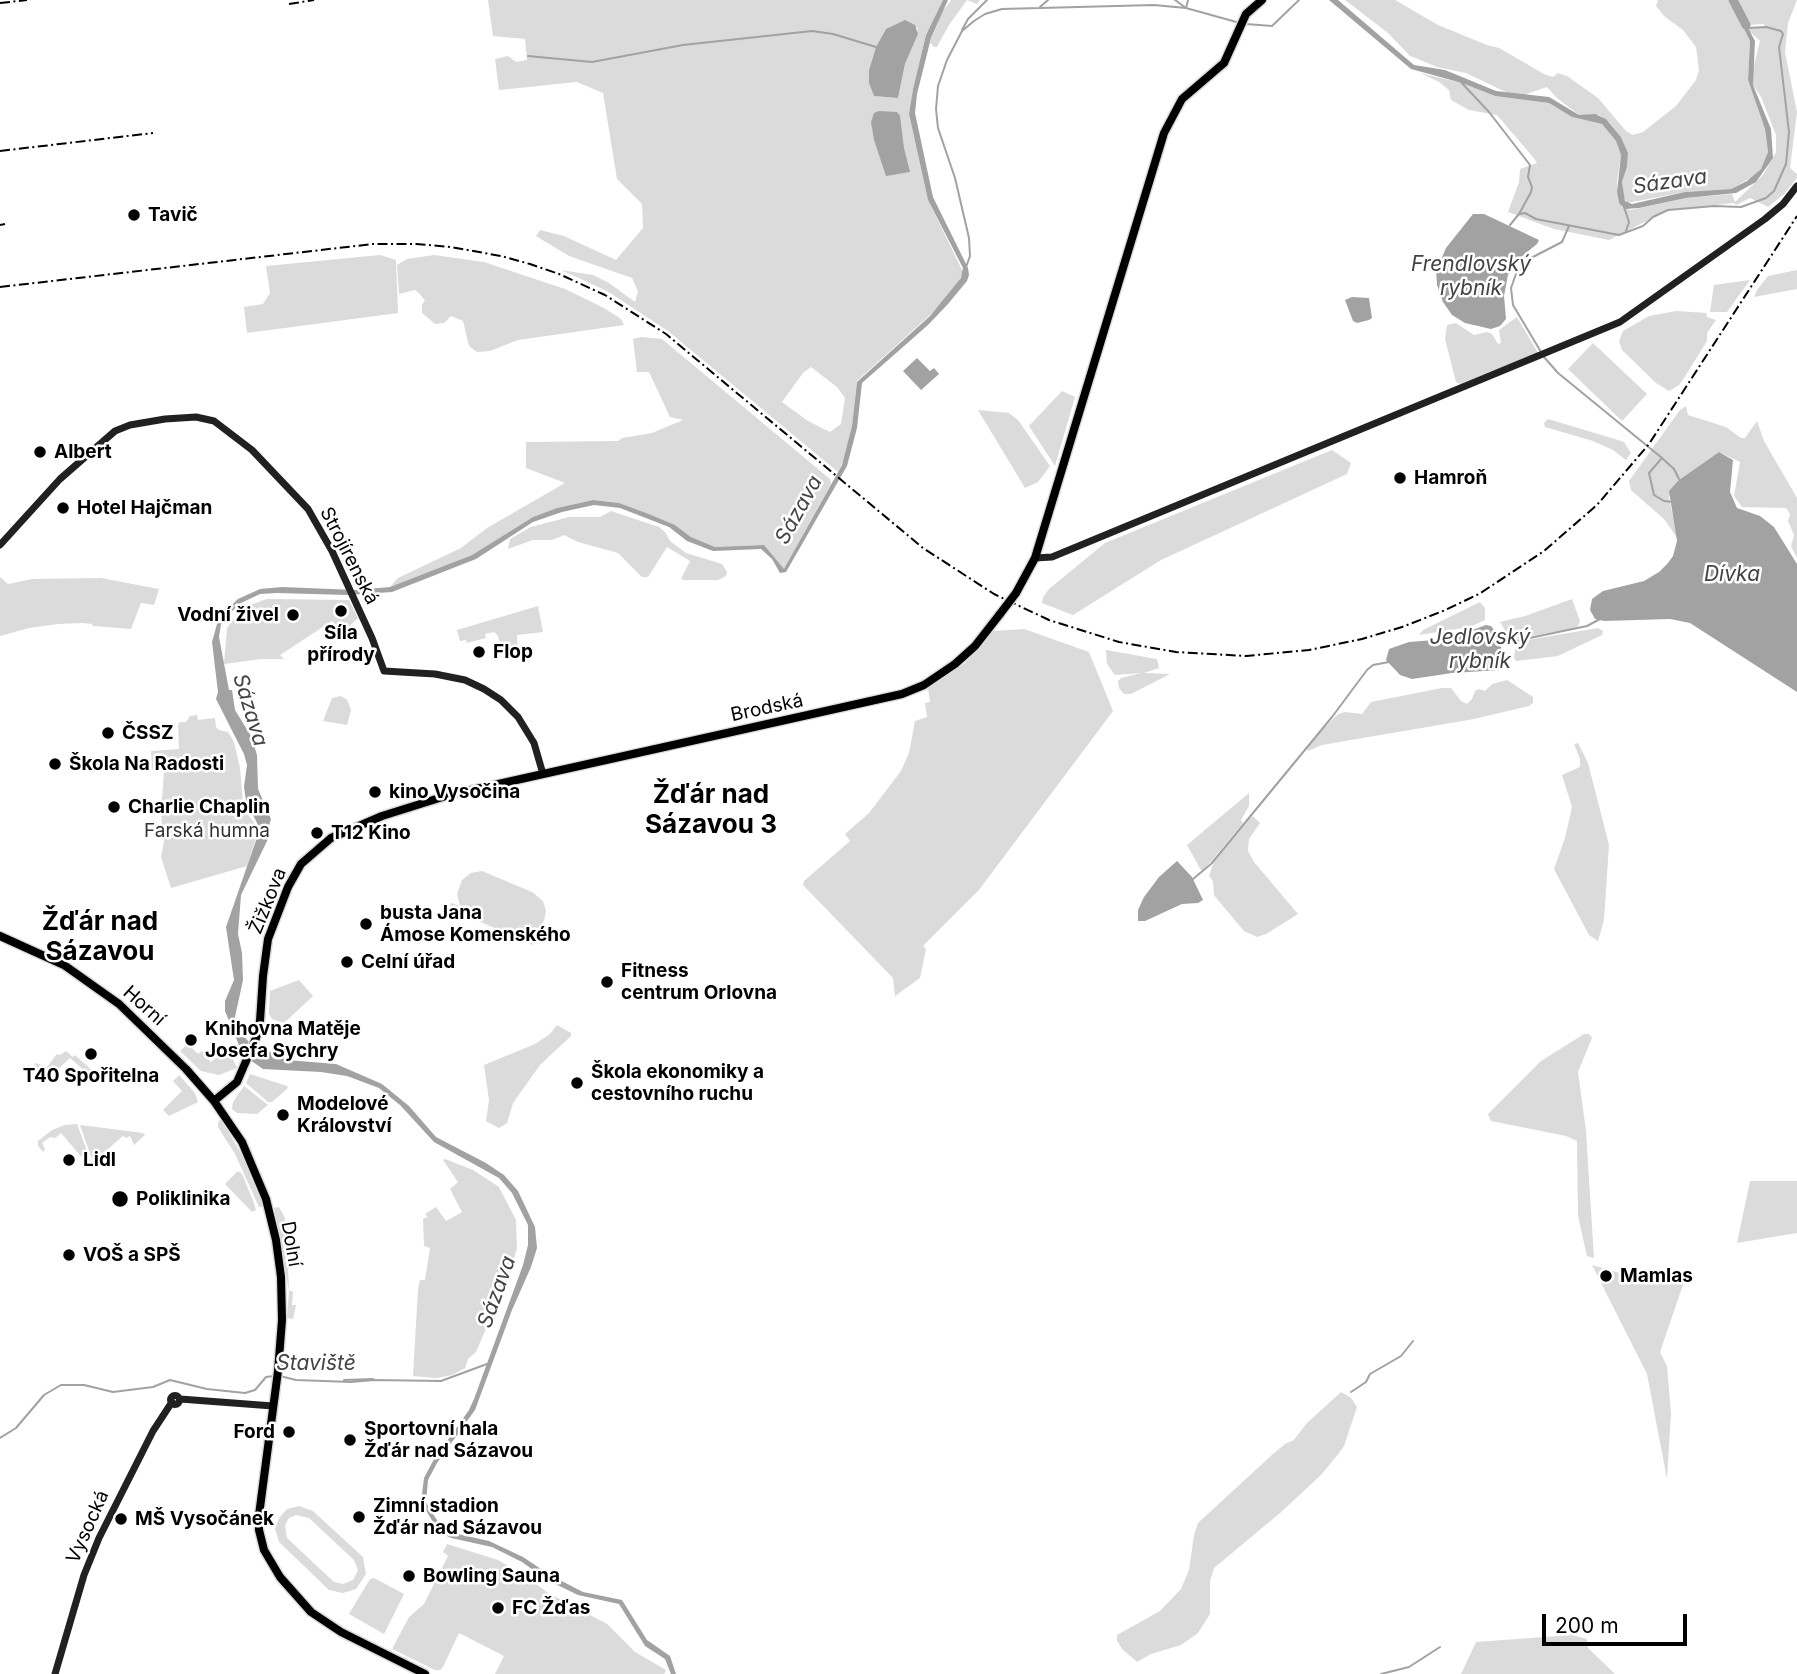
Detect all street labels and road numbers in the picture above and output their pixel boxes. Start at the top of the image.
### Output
street label: Strojírenská [315,504,383,608]
street label: Brodská [729,689,805,727]
street label: Žižkova [244,865,292,937]
street label: Horní [118,981,170,1031]
street label: Dolní [276,1220,306,1268]
street label: Vysocká [62,1487,114,1567]

